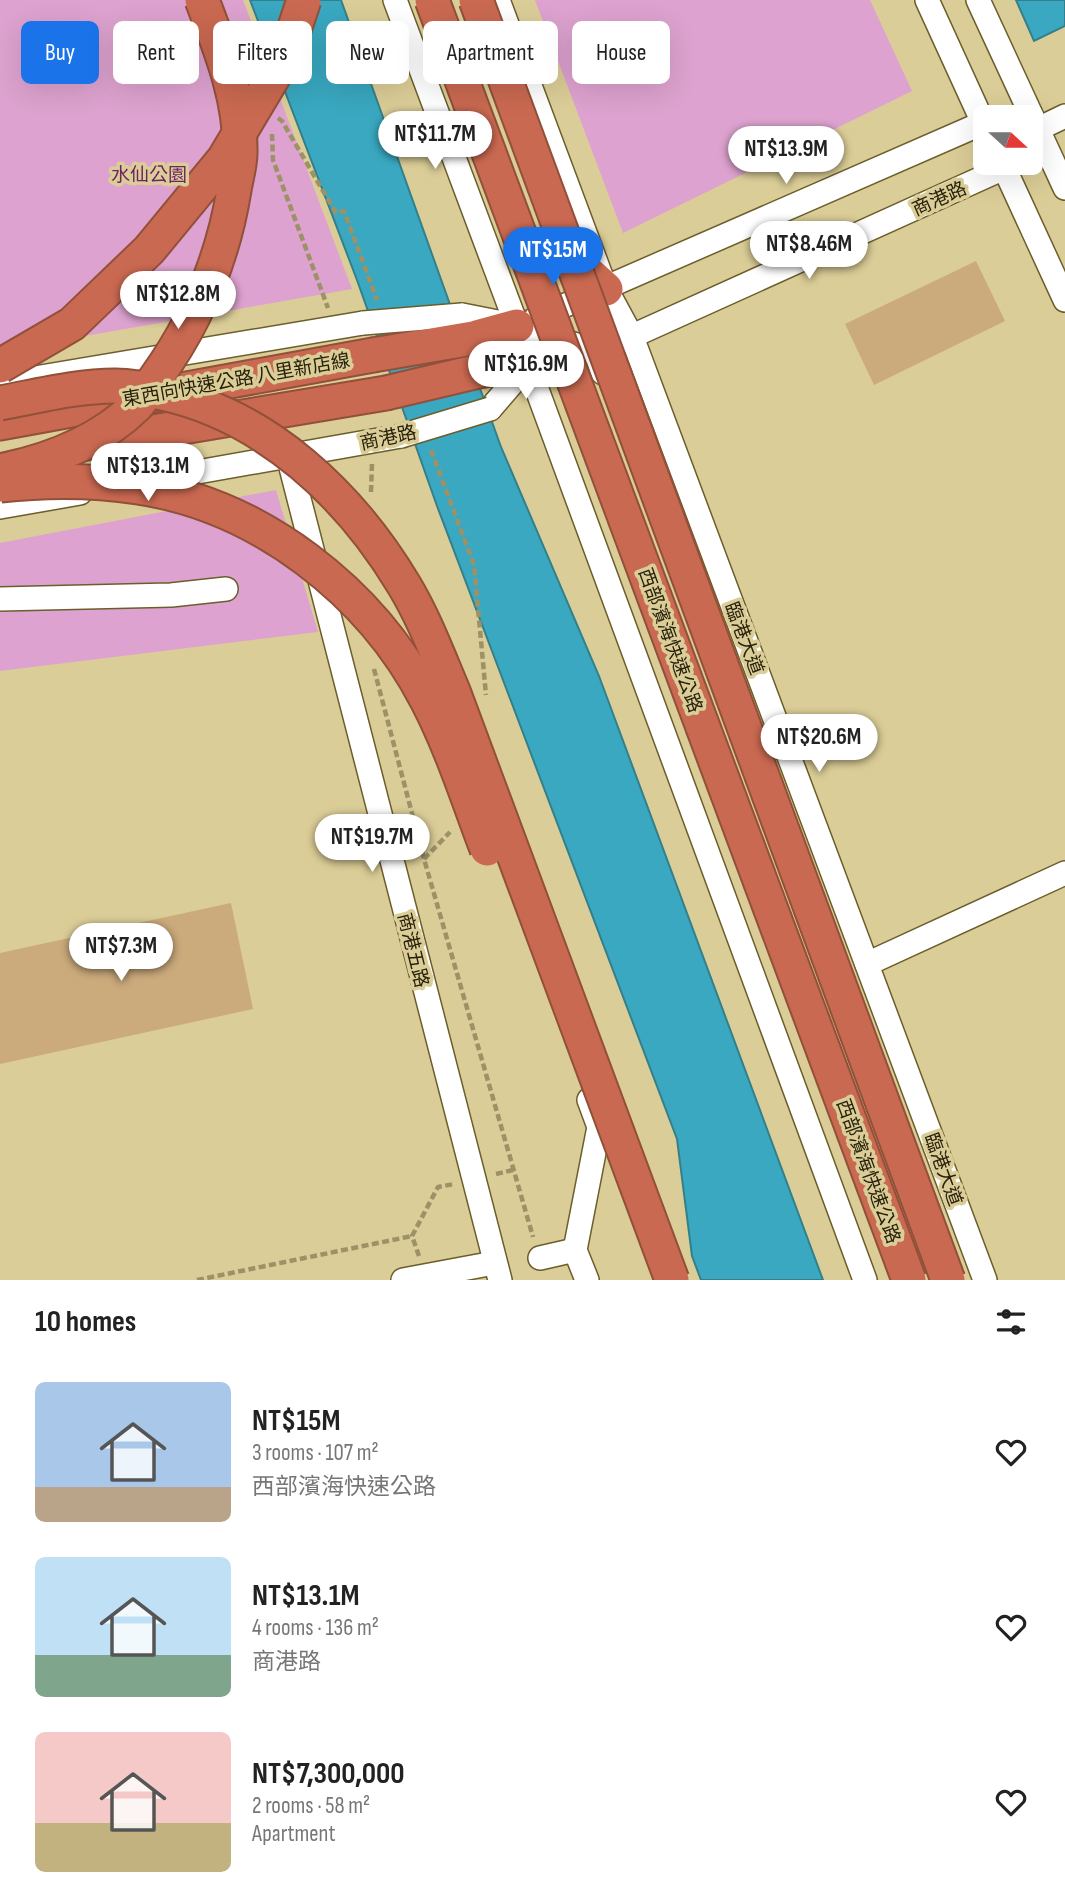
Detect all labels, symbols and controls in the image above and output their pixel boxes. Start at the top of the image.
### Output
chip: Buy [21,21,99,84]
chip: Rent [113,21,199,84]
chip: Filters [213,21,312,84]
chip: New [326,21,409,84]
chip: Apartment [423,21,558,84]
chip: House [572,21,670,84]
north arrow [973,105,1043,175]
map controls [973,105,1043,175]
pin: NT$11.7M [363,111,507,171]
text: NT$11.7M [394,120,476,148]
pin: NT$13.9M [714,127,858,186]
text: NT$13.9M [744,135,828,163]
park label: 水仙公園 [111,164,187,187]
street label: 商港路 [909,177,970,221]
pin: NT$8.46M [737,222,881,281]
pin: NT$15M [496,228,610,287]
text: NT$8.46M [766,230,852,258]
text: NT$15M [519,236,587,264]
pin: NT$12.8M [106,272,250,331]
text: NT$12.8M [136,280,220,308]
pin: NT$16.9M [454,342,598,401]
street label: 東西向快速公路 八里新店線 [121,349,352,412]
text: NT$16.9M [484,350,568,378]
street label: 商港路 [358,421,419,456]
pin: NT$13.1M [76,444,220,503]
text: NT$13.1M [107,452,189,480]
street label: 西部濱海快速公路 [633,565,706,716]
street label: 臨港大道 [719,599,768,678]
pin: NT$20.6M [747,714,891,774]
text: NT$20.6M [777,723,861,751]
pin: NT$19.7M [300,814,444,874]
text: NT$19.7M [331,823,413,851]
street label: 商港五路 [392,911,433,990]
pin: NT$7.3M [56,923,186,983]
text: NT$7.3M [85,932,157,960]
street label: 西部濱海快速公路 [831,1096,904,1247]
street label: 臨港大道 [919,1130,966,1209]
icon: filters [992,1303,1030,1341]
text: 10 homes [35,1304,136,1340]
text: NT$15M [252,1403,340,1439]
icon: home [91,1410,175,1494]
icon: heart [992,1433,1030,1471]
text: 3 rooms · 107 m² [252,1439,379,1467]
text: 西部濱海快速公路 [252,1473,436,1501]
text: NT$13.1M [252,1578,359,1614]
icon: home [91,1585,175,1669]
icon: heart [992,1608,1030,1646]
text: 4 rooms · 136 m² [252,1614,379,1642]
text: 商港路 [252,1648,321,1676]
text: NT$7,300,000 [252,1756,404,1792]
icon: home [91,1760,175,1844]
icon: heart [992,1783,1030,1821]
text: 2 rooms · 58 m² [252,1792,370,1820]
text: Apartment [252,1820,336,1848]

